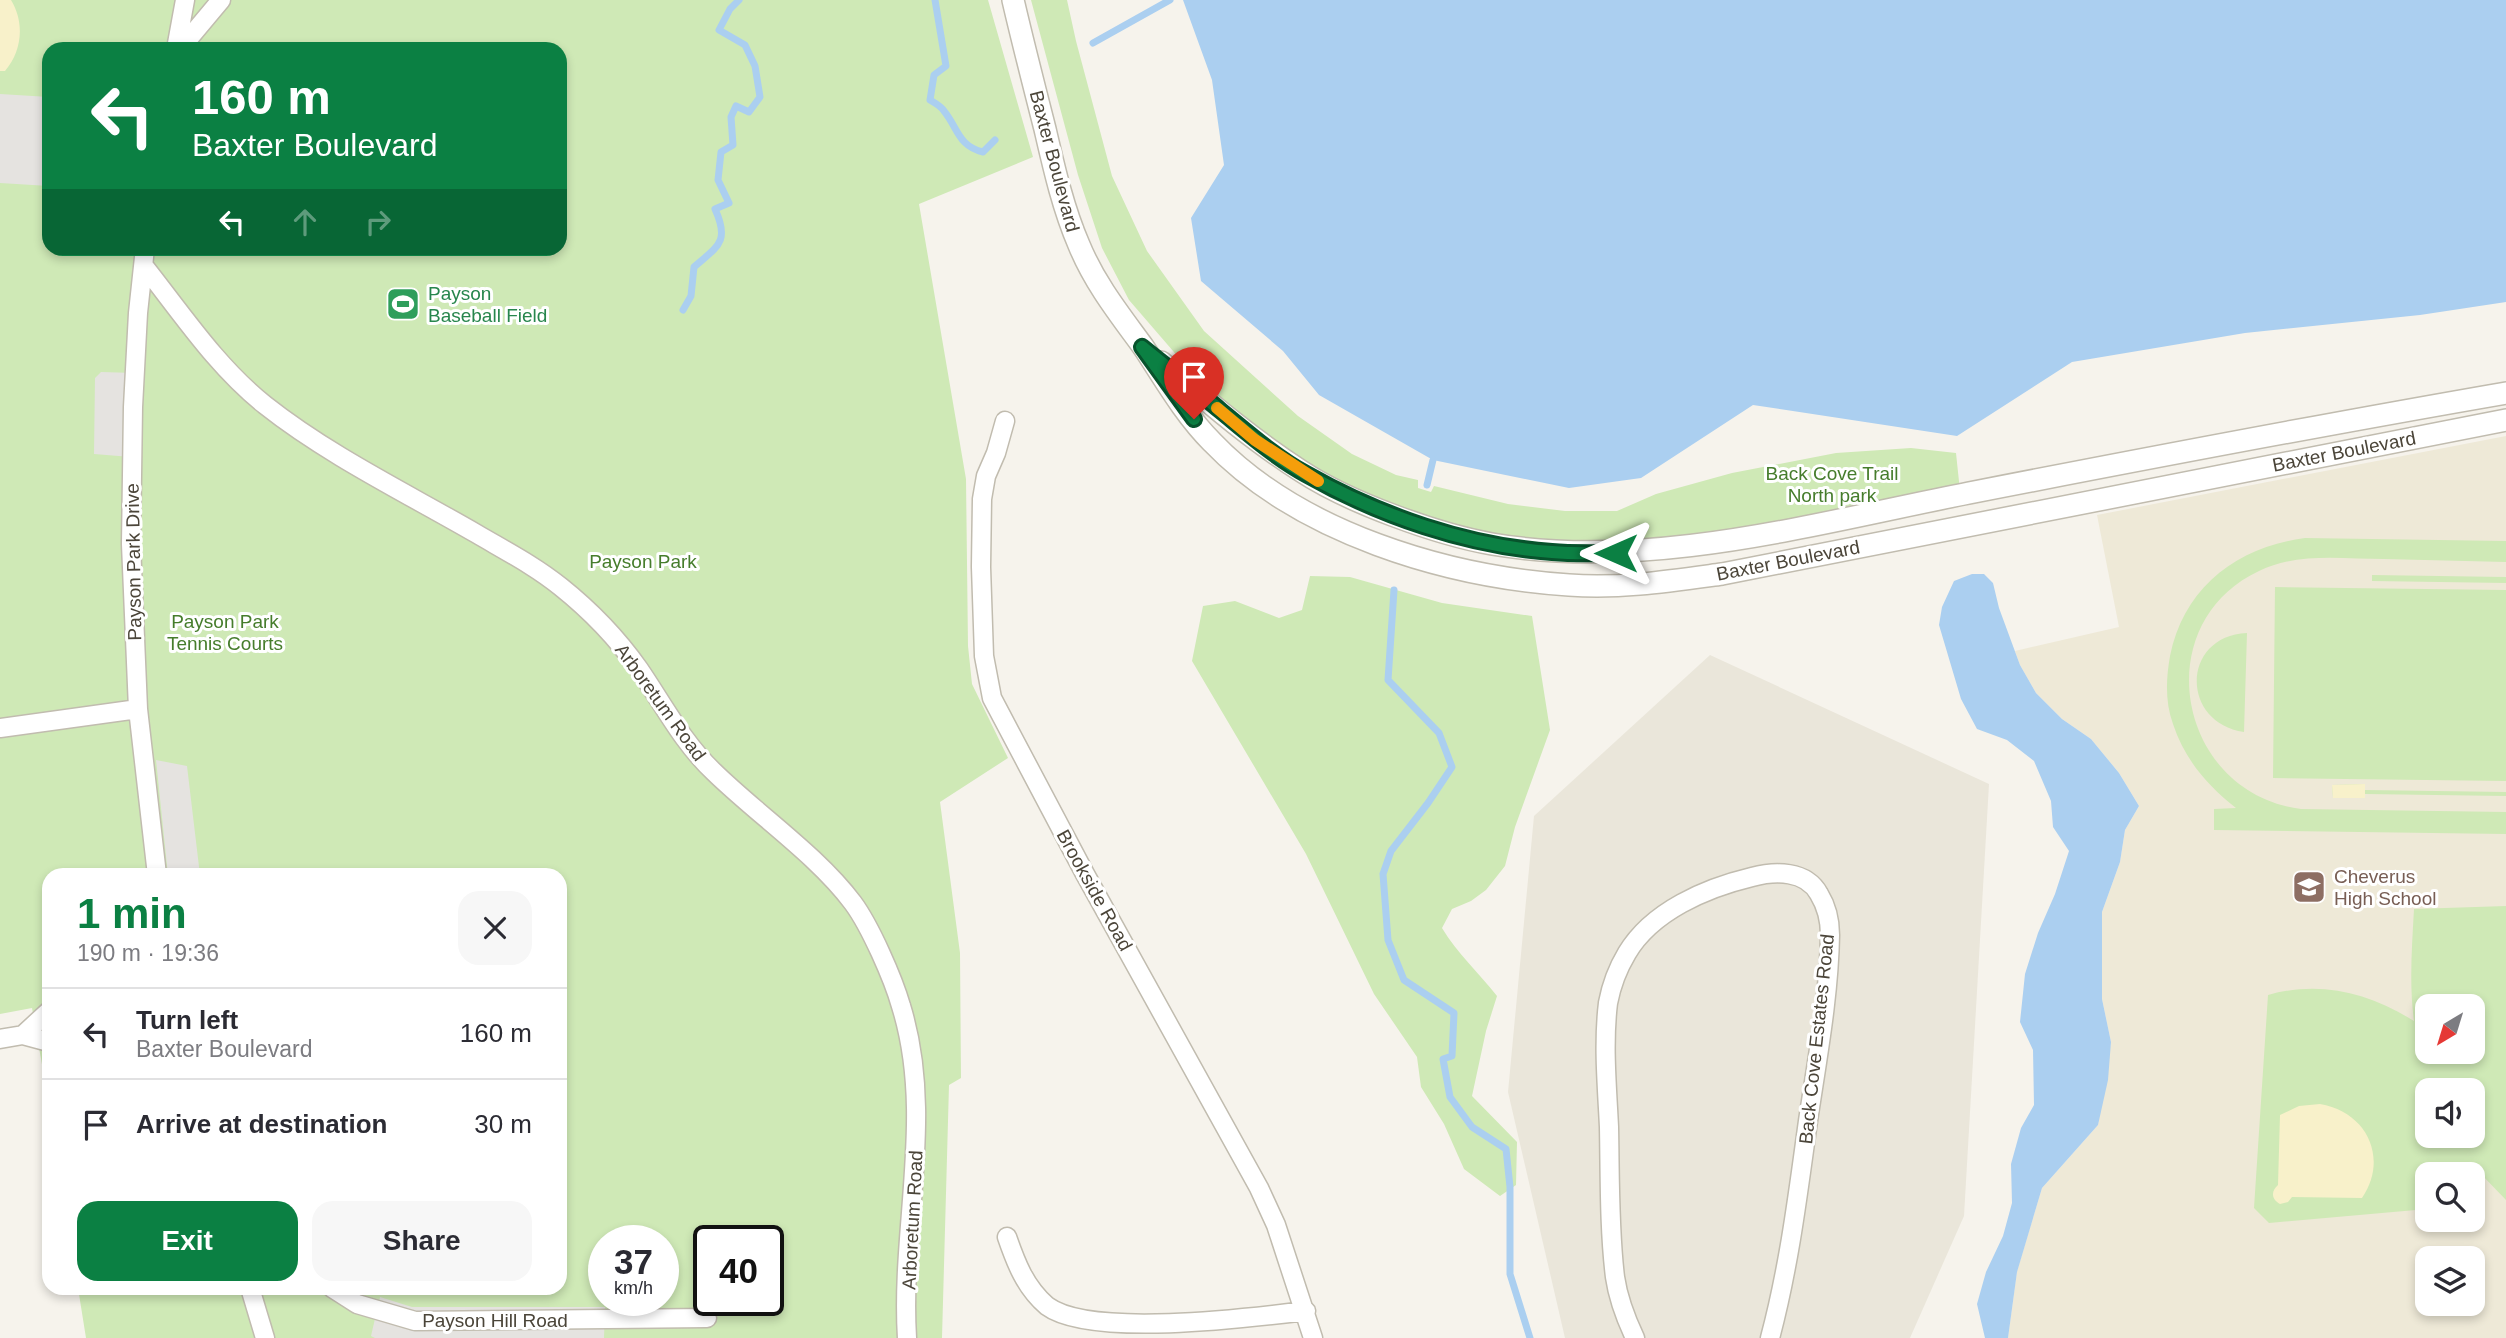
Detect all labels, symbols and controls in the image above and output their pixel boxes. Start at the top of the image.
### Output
icon: left [77,70,168,161]
text: 160 m [192,70,331,124]
street label: Baxter Boulevard [1026,88,1084,234]
text: Baxter Boulevard [192,127,437,163]
icon: left [213,203,251,241]
icon: ahead [286,203,324,241]
icon: right [359,203,397,241]
place label: Payson Baseball Field [428,283,547,326]
sports icon: Payson Baseball Field [384,285,422,323]
pin [1164,347,1224,419]
icon: arrive [1175,358,1213,396]
street label: Baxter Boulevard [2271,427,2418,476]
park label: Back Cove Trail North park [1765,463,1899,506]
street label: Payson Park Drive [122,483,145,641]
position arrow [1579,516,1653,590]
street label: Baxter Boulevard [1715,536,1862,585]
park label: Payson Park [589,551,697,572]
park label: Payson Park Tennis Courts [167,611,283,654]
street label: Arboretum Road [611,640,710,765]
street label: Brookside Road [1053,826,1137,954]
place label: Cheverus High School [2334,866,2436,909]
school or university icon: Cheverus High School [2290,868,2328,906]
text: 1 min [77,890,187,937]
button: close [458,891,532,965]
street label: Back Cove Estates Road [1795,933,1838,1145]
text: 190 m · 19:36 [77,940,219,966]
north arrow [2415,994,2485,1064]
map controls [2415,994,2485,1316]
text: Turn left [136,1005,238,1035]
icon: left [77,1015,115,1053]
text: 160 m [460,1018,532,1048]
text: Baxter Boulevard [136,1036,312,1062]
button: sound [2415,1078,2485,1148]
icon: arrive [77,1106,115,1144]
text: Arrive at destination [136,1109,387,1139]
text: 30 m [474,1109,532,1139]
street label: Arboretum Road [898,1150,927,1290]
button: search [2415,1162,2485,1232]
button: Exit [77,1201,298,1281]
button: Share [312,1201,532,1281]
speed limit sign: 40 [693,1225,784,1316]
text: 37 [614,1242,653,1281]
button: layers [2415,1246,2485,1316]
text: km/h [614,1278,653,1298]
street label: Payson Hill Road [422,1310,568,1331]

